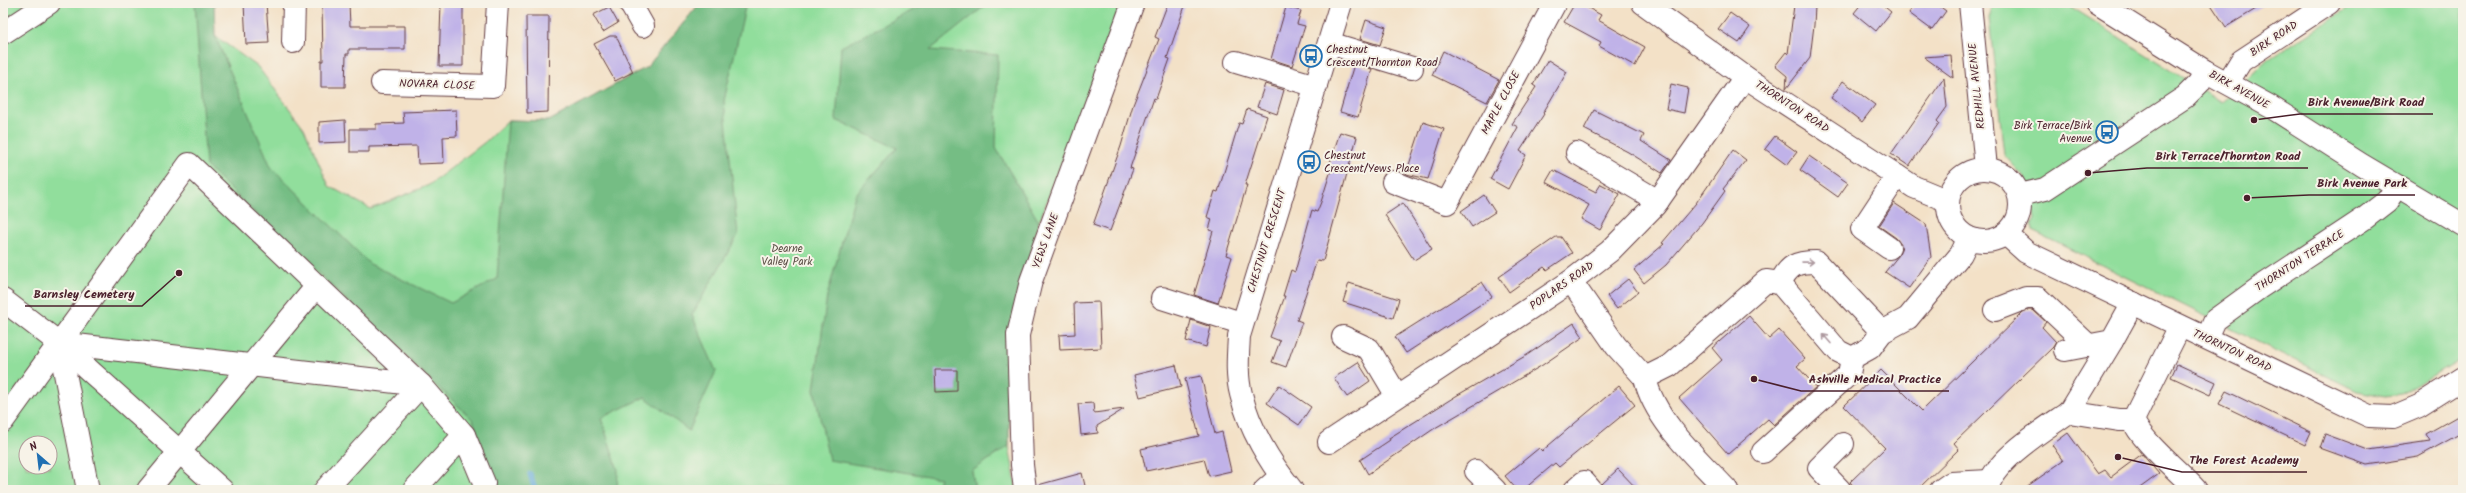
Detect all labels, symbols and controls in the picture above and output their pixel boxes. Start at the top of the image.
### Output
street label: BIRK ROAD [2246,16,2302,62]
place label: Chestnut Crescent/Thornton Road [1326,41,1438,72]
street label: REDHILL AVENUE [1963,41,1990,130]
bus stop icon: Chestnut Crescent/Thornton Road [1298,43,1324,69]
street label: BIRK AVENUE [2205,66,2273,114]
street label: MAPLE CLOSE [1477,67,1526,138]
street label: NOVARA CLOSE [399,75,476,95]
street label: THORNTON ROAD [1751,76,1833,138]
callout: Birk Avenue/Birk Road [2300,90,2433,114]
text: Birk Avenue/Birk Road [2308,93,2425,112]
place label: Birk Terrace/Birk Avenue [2014,117,2093,148]
bus stop icon: Birk Terrace/Birk Avenue [2094,119,2120,145]
callout: Birk Terrace/Thornton Road [2147,144,2308,168]
place label: Chestnut Crescent/Yews Place [1324,147,1419,178]
text: Birk Terrace/Thornton Road [2156,147,2301,166]
bus stop icon: Chestnut Crescent/Yews Place [1296,149,1322,175]
callout: Birk Avenue Park [2309,171,2415,195]
text: Birk Avenue Park [2317,174,2408,193]
street label: CHESTNUT CRESCENT [1243,186,1292,295]
street label: YEWS LANE [1028,210,1065,271]
street label: THORNTON TERRACE [2252,225,2349,297]
park label: Dearne Valley Park [762,240,813,271]
street label: POPLARS ROAD [1526,257,1598,315]
one-way arrow [1801,258,1814,266]
callout: Barnsley Cemetery [25,282,142,306]
text: Barnsley Cemetery [34,285,135,304]
street label: THORNTON ROAD [2190,325,2274,377]
one-way arrow [1822,333,1831,344]
callout: Ashville Medical Practice [1801,367,1949,391]
text: Ashville Medical Practice [1809,370,1941,389]
north arrow [18,435,58,475]
text: N [26,437,41,457]
callout: The Forest Academy [2182,448,2307,472]
text: The Forest Academy [2189,451,2300,470]

